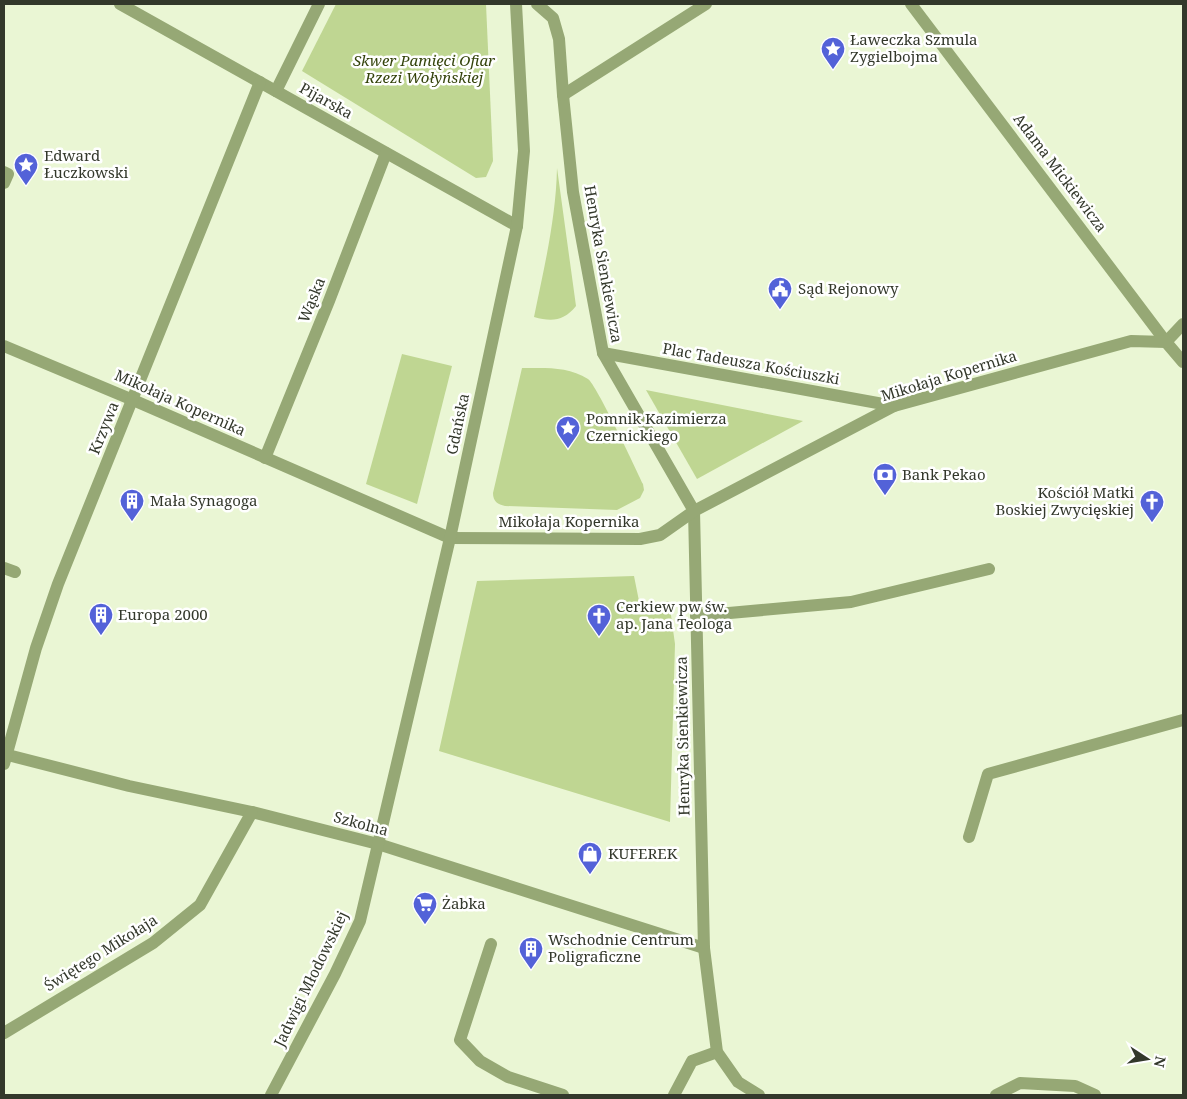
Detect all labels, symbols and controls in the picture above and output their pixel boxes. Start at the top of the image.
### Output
place label: Ławeczka Szmula Zygielbojma [850,29,978,66]
place icon: Ławeczka Szmula Zygielbojma [820,36,846,70]
park label: Skwer Pamięci Ofiar Rzezi Wołyńskiej [353,50,496,87]
street label: Pijarska [296,77,357,123]
street label: Adama Mickiewicza [1010,109,1112,236]
place label: Edward Łuczkowski [44,145,129,182]
place icon: Edward Łuczkowski [13,152,39,186]
street label: Henryka Sienkiewicza [580,183,628,344]
street label: Wąska [293,274,329,325]
public building icon: Sąd Rejonowy [767,276,793,310]
place label: Sąd Rejonowy [798,278,899,298]
street label: Plac Tadeusza Kościuszki [661,338,841,388]
street label: Mikołaja Kopernika [878,345,1019,405]
street label: Mikołaja Kopernika [112,364,249,440]
street label: Gdańska [441,391,473,456]
street label: Krzywa [83,398,123,457]
place label: Pomnik Kazimierza Czernickiego [586,408,727,445]
place icon: Pomnik Kazimierza Czernickiego [555,415,581,449]
bank icon: Bank Pekao [872,462,898,496]
place label: Bank Pekao [902,464,986,484]
place label: Kościół Matki Boskiej Zwycięskiej [995,482,1134,519]
building icon: Mała Synagoga [119,488,145,522]
church icon: Kościół Matki Boskiej Zwycięskiej [1139,489,1165,523]
place label: Mała Synagoga [150,490,257,510]
street label: Mikołaja Kopernika [498,511,640,531]
place label: Cerkiew pw św. ap. Jana Teologa [616,596,732,633]
building icon: Europa 2000 [88,602,114,636]
church icon: Cerkiew pw św. ap. Jana Teologa [586,603,612,637]
place label: Europa 2000 [118,604,208,624]
street label: Henryka Sienkiewicza [671,656,693,816]
street label: Szkolna [332,806,391,840]
shop icon: KUFEREK [577,841,603,875]
place label: KUFEREK [608,843,678,863]
supermarket icon: Żabka [412,891,438,925]
place label: Żabka [442,893,486,913]
street label: Jadwigi Młodowskiej [268,907,352,1051]
street label: Świętego Mikołaja [40,909,161,995]
place label: Wschodnie Centrum Poligraficzne [548,929,694,966]
building icon: Wschodnie Centrum Poligraficzne [518,936,544,970]
north arrow [1122,1034,1172,1084]
text: N [1150,1054,1171,1069]

